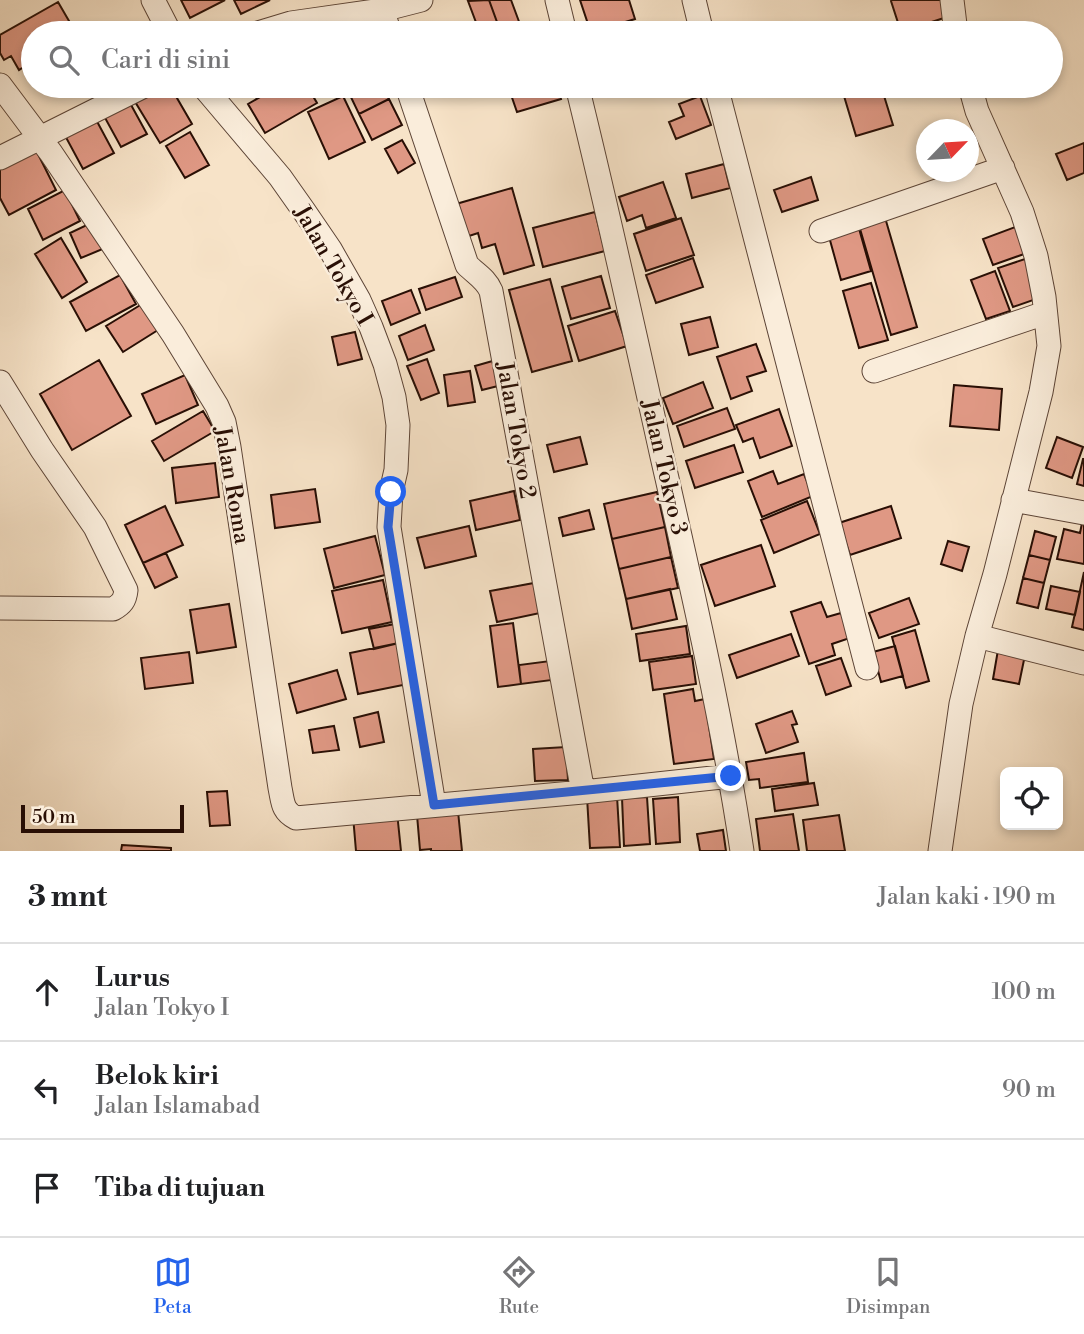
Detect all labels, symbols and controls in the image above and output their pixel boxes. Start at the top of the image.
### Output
search box [21,21,1063,98]
icon: search [45,41,83,79]
text: Cari di sini [101,44,230,76]
north arrow [916,119,979,182]
street label: Jalan Tokyo I [287,200,379,331]
street label: Jalan Tokyo 2 [490,359,542,501]
street label: Jalan Tokyo 3 [635,396,693,538]
street label: Jalan Roma [208,423,256,546]
route start [375,476,406,507]
route end [715,760,746,791]
map controls [1000,767,1063,830]
button: locate [1000,767,1063,830]
scale bar [21,802,184,834]
text: 50 m [32,805,76,829]
text: 3 mnt [28,878,107,916]
text: Jalan kaki · 190 m [877,883,1056,911]
text: Lurus [95,962,170,994]
icon: ahead [28,973,66,1011]
text: 100 m [991,978,1056,1006]
text: Jalan Tokyo I [95,994,229,1022]
text: Belok kiri [95,1060,219,1092]
icon: left [28,1071,66,1109]
text: 90 m [1002,1076,1056,1104]
text: Jalan Islamabad [95,1092,260,1120]
icon: arrive [28,1169,66,1207]
text: Tiba di tujuan [95,1172,265,1204]
tab: Peta [154,1253,192,1319]
tab: Rute [499,1253,539,1319]
tab: Disimpan [846,1253,930,1319]

